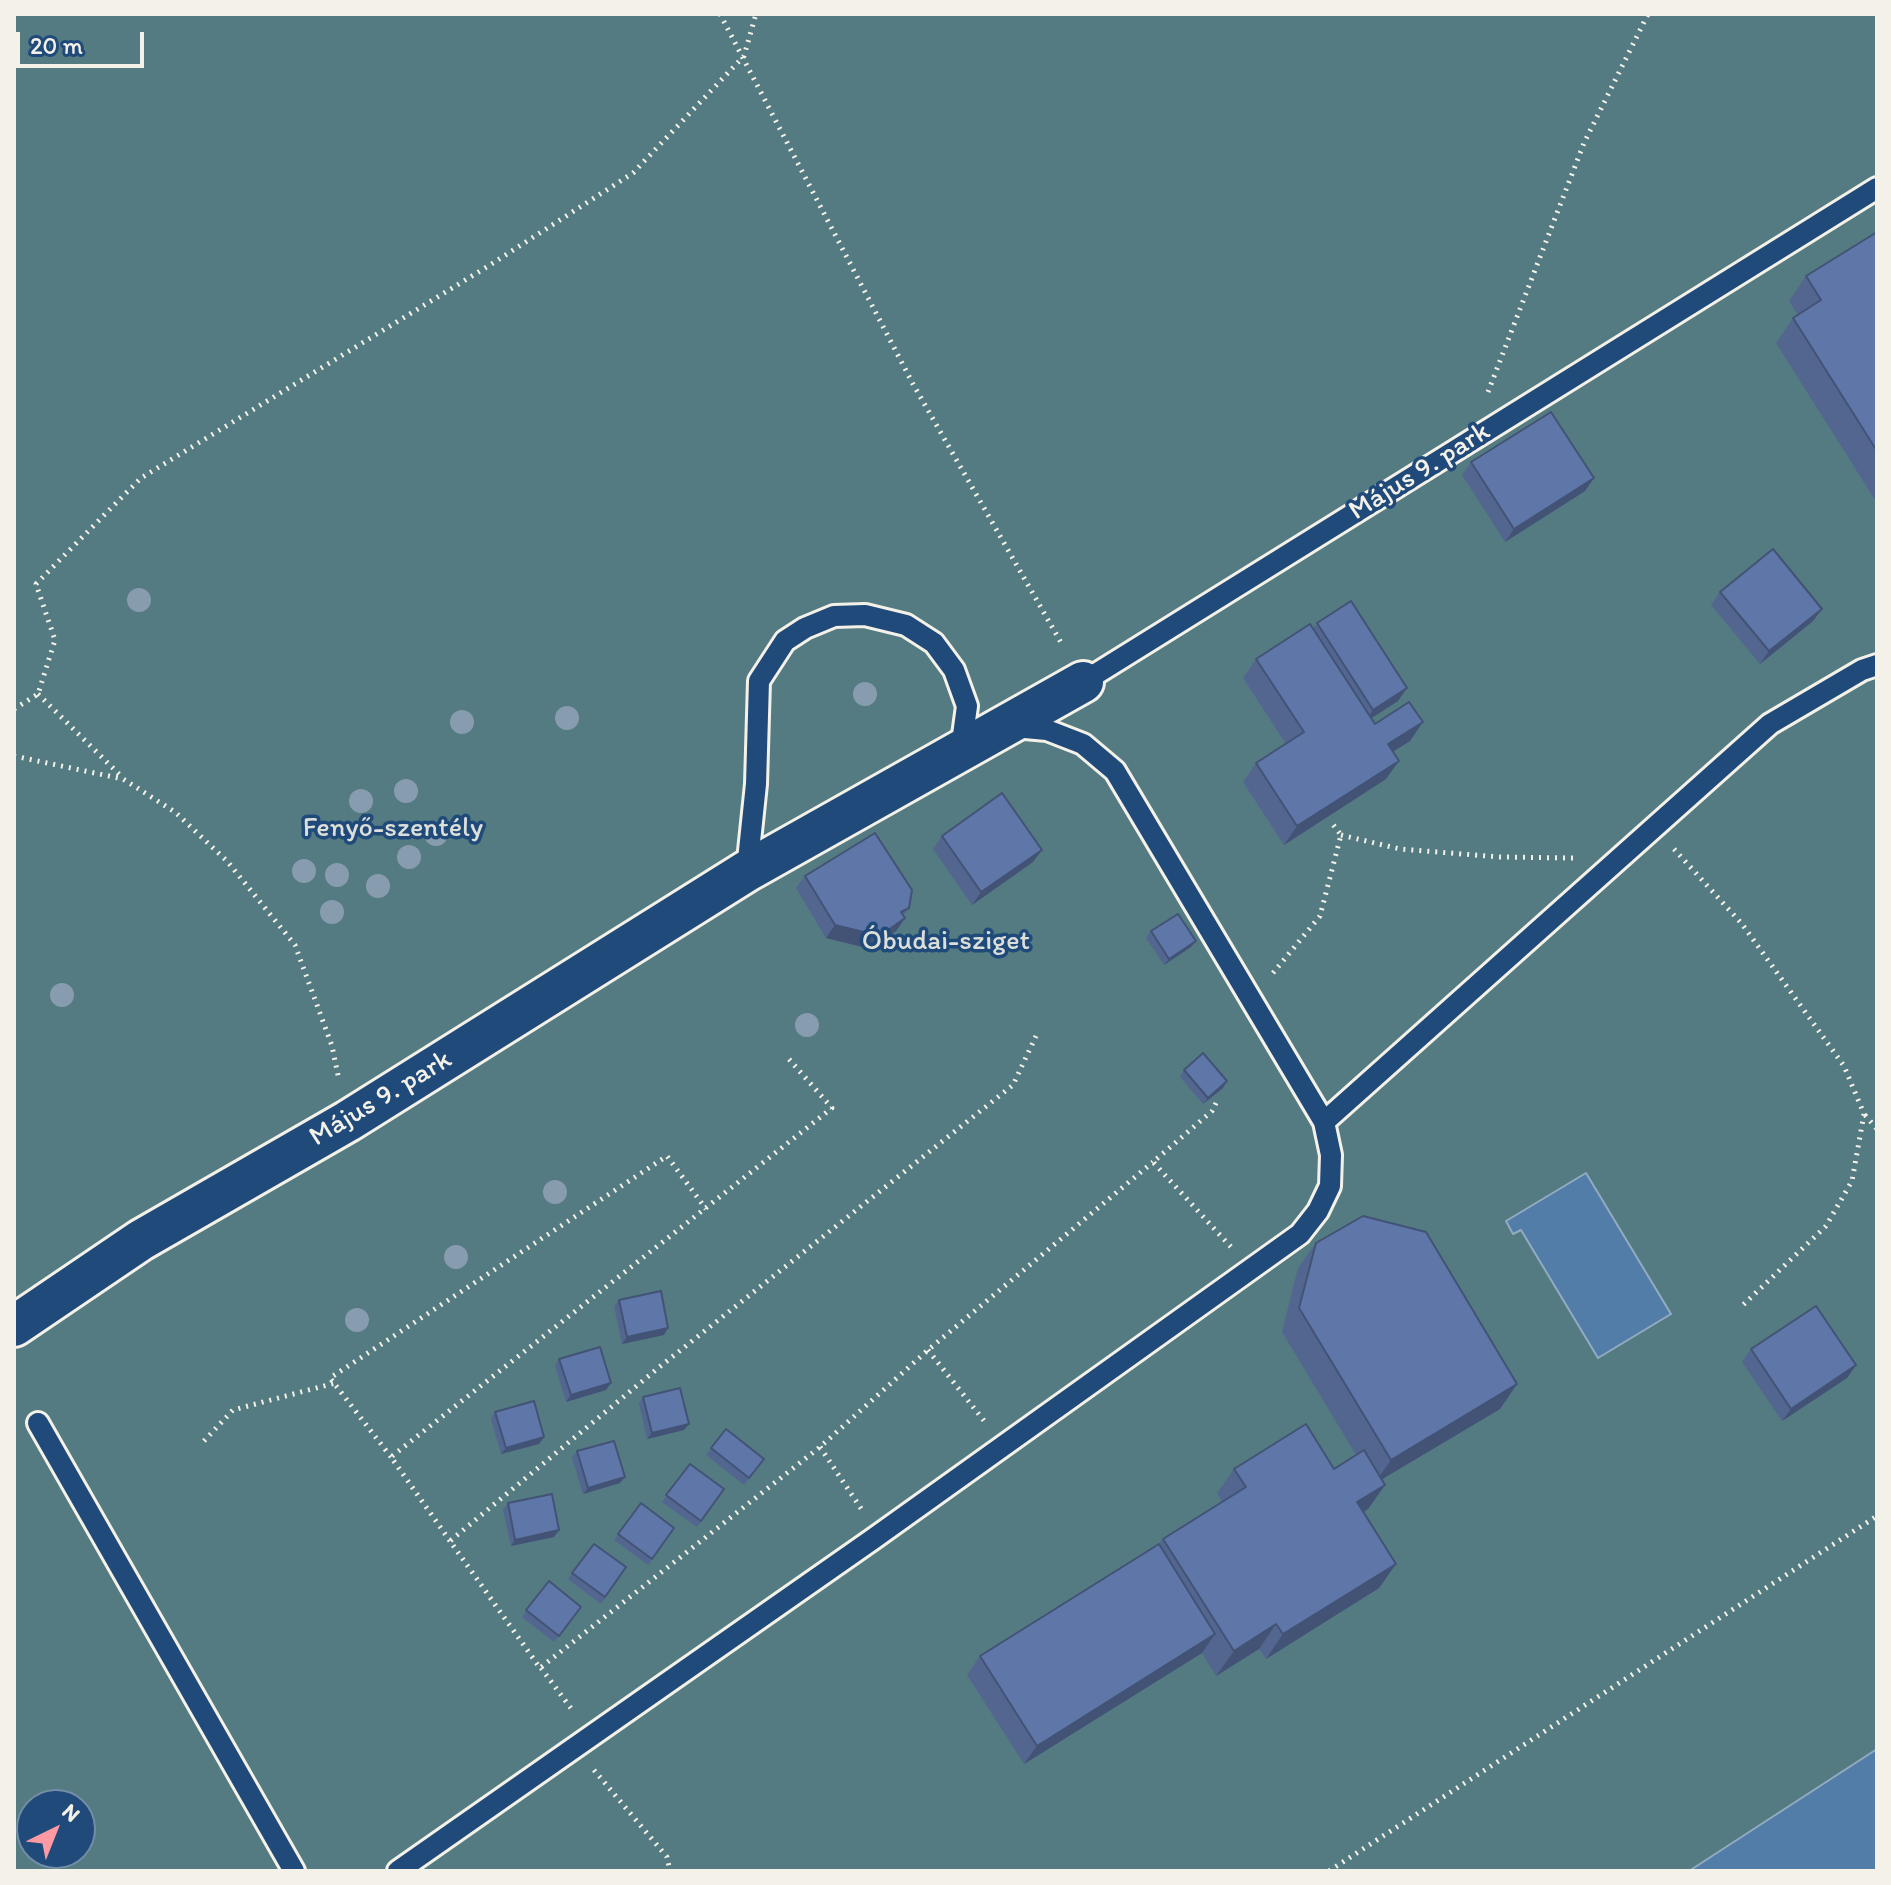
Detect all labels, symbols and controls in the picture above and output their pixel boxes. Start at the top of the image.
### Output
scale bar [20,16,148,66]
text: 20 m [30,31,83,60]
street label: Május 9. park [1343,415,1497,529]
park label: Fenyő-szentély [303,812,483,846]
park label: Óbudai-sziget [862,925,1030,959]
street label: Május 9. park [304,1043,458,1155]
north arrow [16,1789,96,1869]
text: N [57,1798,86,1827]

